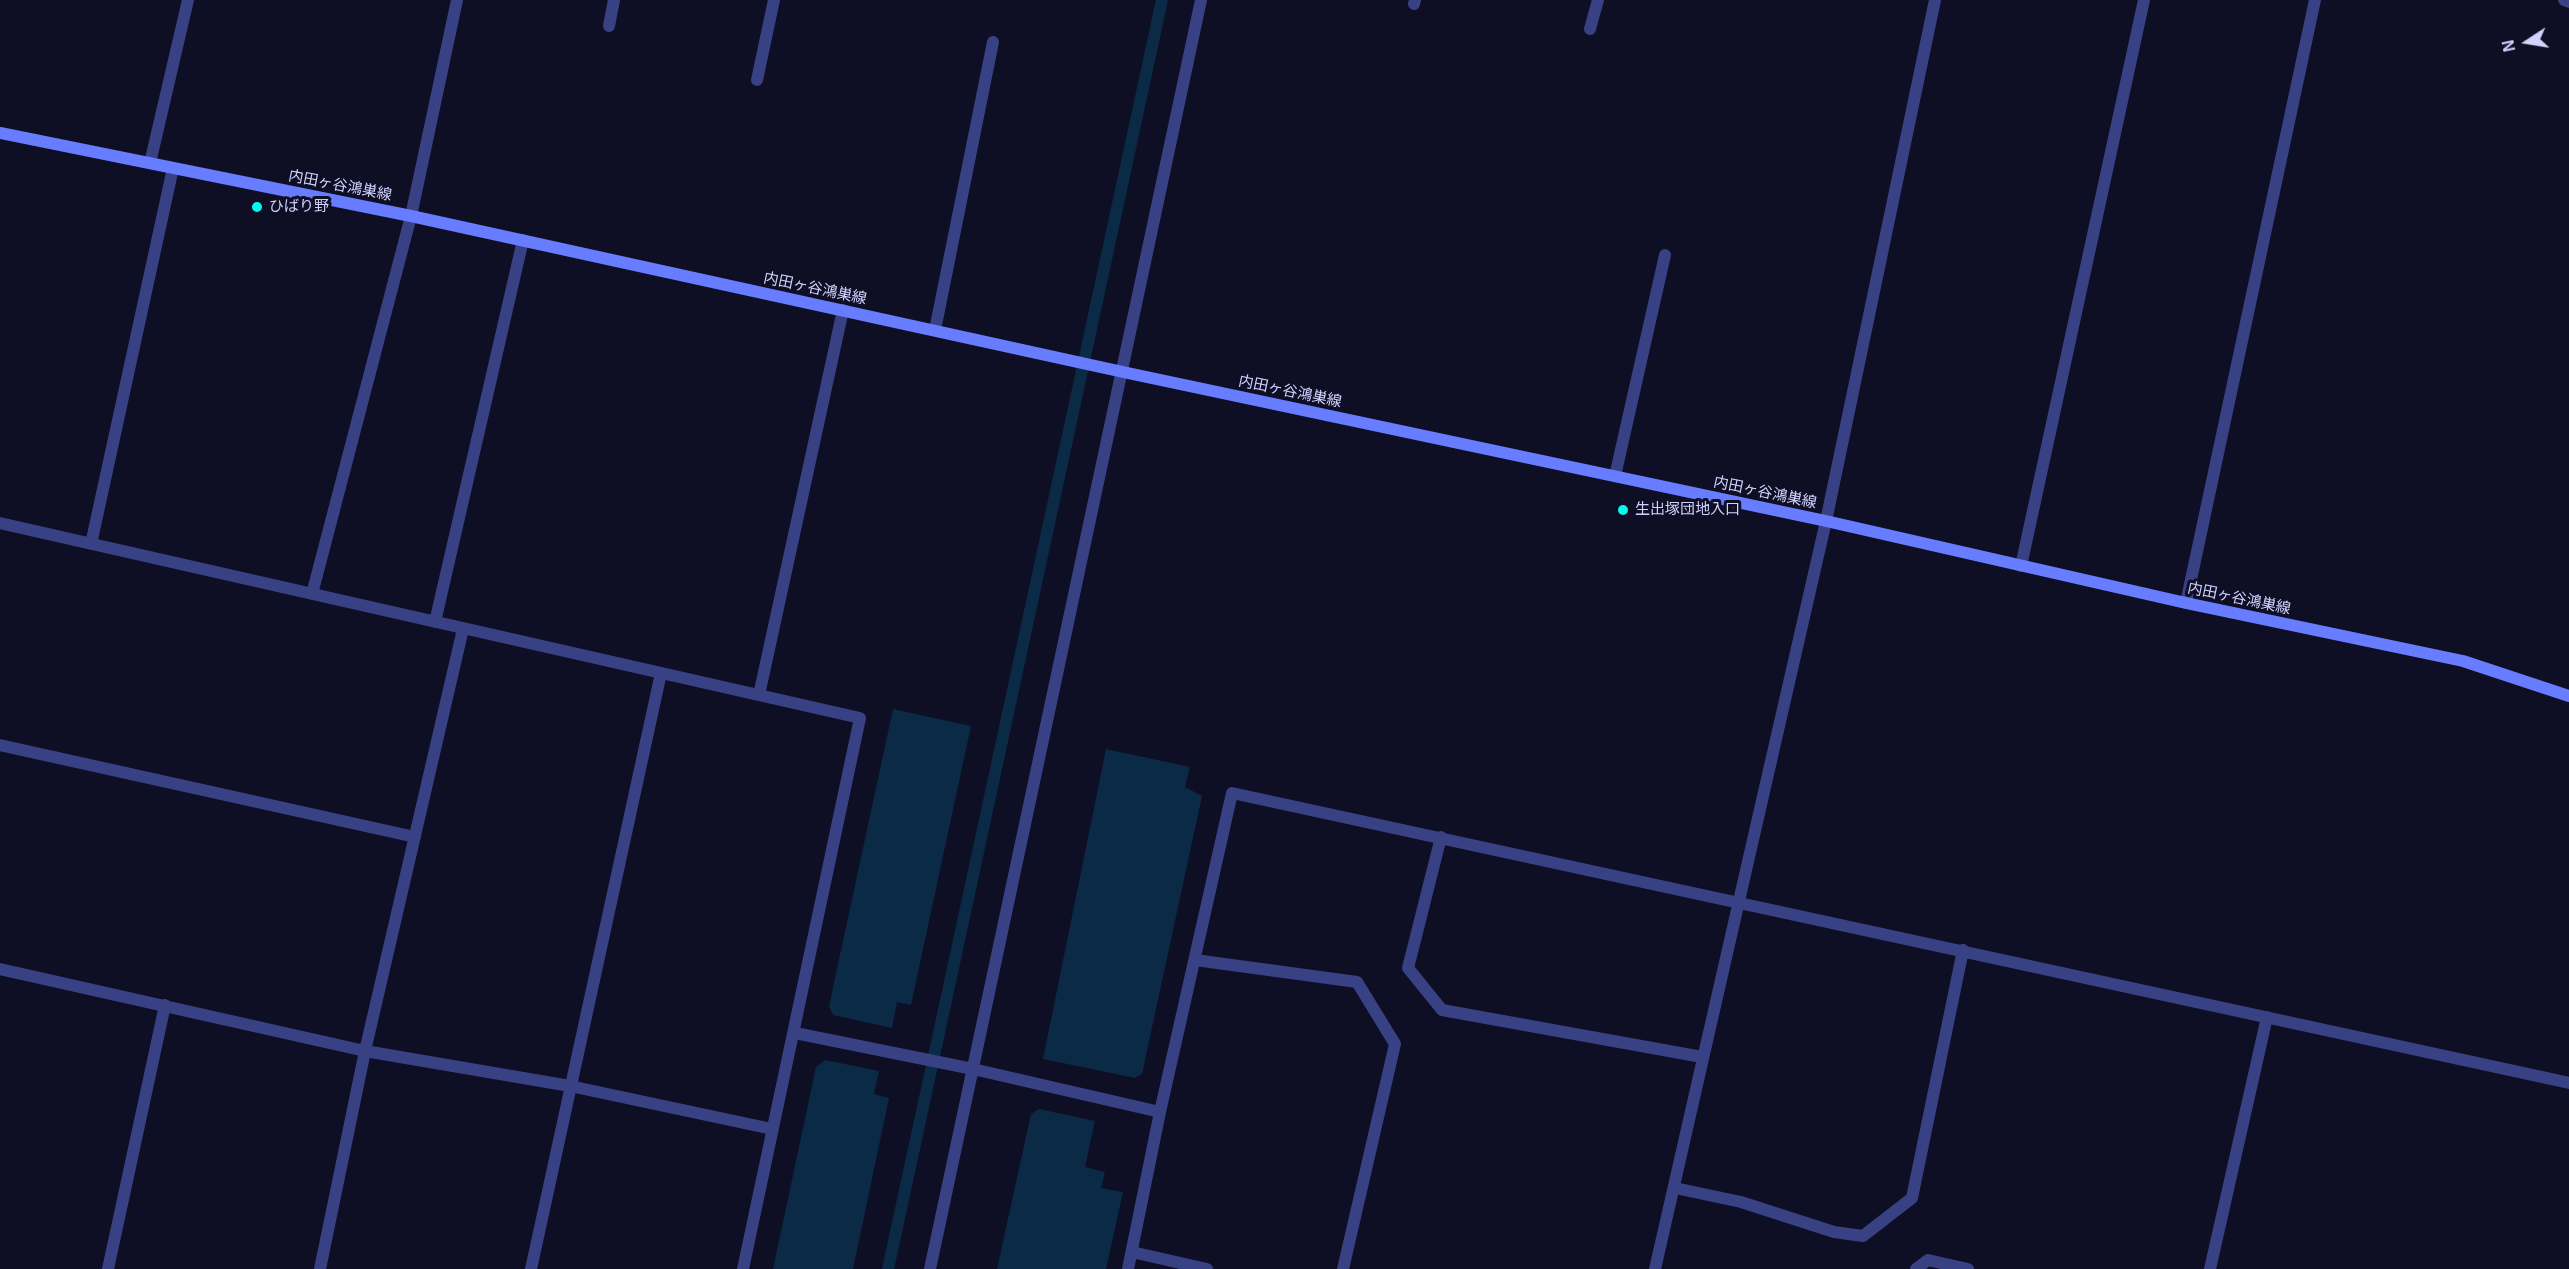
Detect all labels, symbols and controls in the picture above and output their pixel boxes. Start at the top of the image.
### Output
north arrow [2497,12,2557,72]
text: N [2499,38,2518,53]
street label: 内田ヶ谷鴻巣線 [287,167,393,205]
place label: ひばり野 [269,198,329,216]
marker: ひばり野 [250,200,264,214]
street label: 内田ヶ谷鴻巣線 [762,269,868,309]
street label: 内田ヶ谷鴻巣線 [1237,372,1343,412]
street label: 内田ヶ谷鴻巣線 [1712,473,1818,513]
place label: 生出塚団地入口 [1635,501,1740,519]
marker: 生出塚団地入口 [1616,503,1630,517]
street label: 内田ヶ谷鴻巣線 [2186,579,2292,619]

